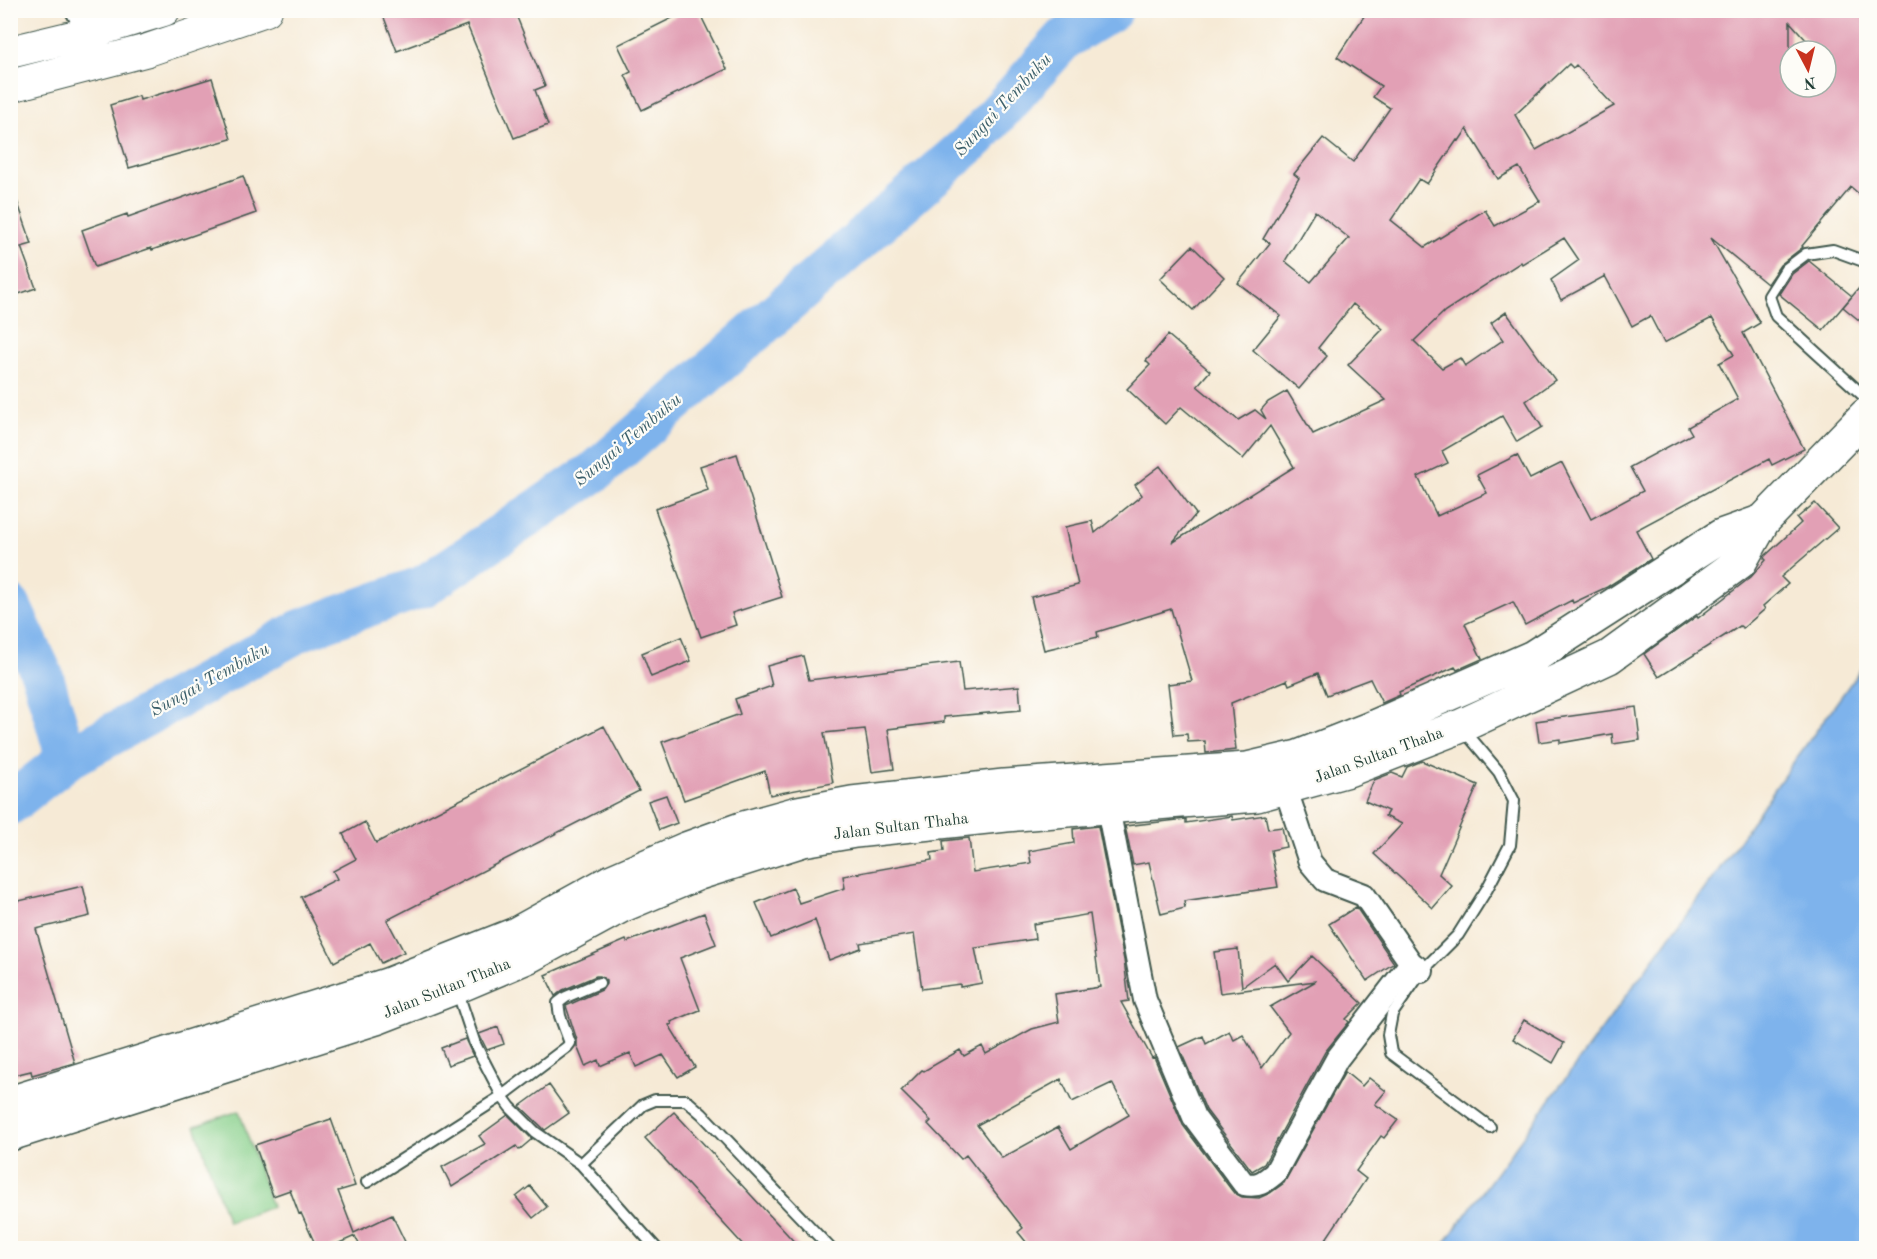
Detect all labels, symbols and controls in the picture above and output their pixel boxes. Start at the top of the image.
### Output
north arrow [1778,39,1838,99]
water label: Sungai Tembuku [951,50,1055,160]
text: N [1802,73,1817,91]
water label: Sungai Tembuku [571,390,685,490]
water label: Sungai Tembuku [147,640,273,720]
street label: Jalan Sultan Thaha [1312,725,1446,787]
street label: Jalan Sultan Thaha [833,811,970,843]
street label: Jalan Sultan Thaha [381,956,513,1022]

